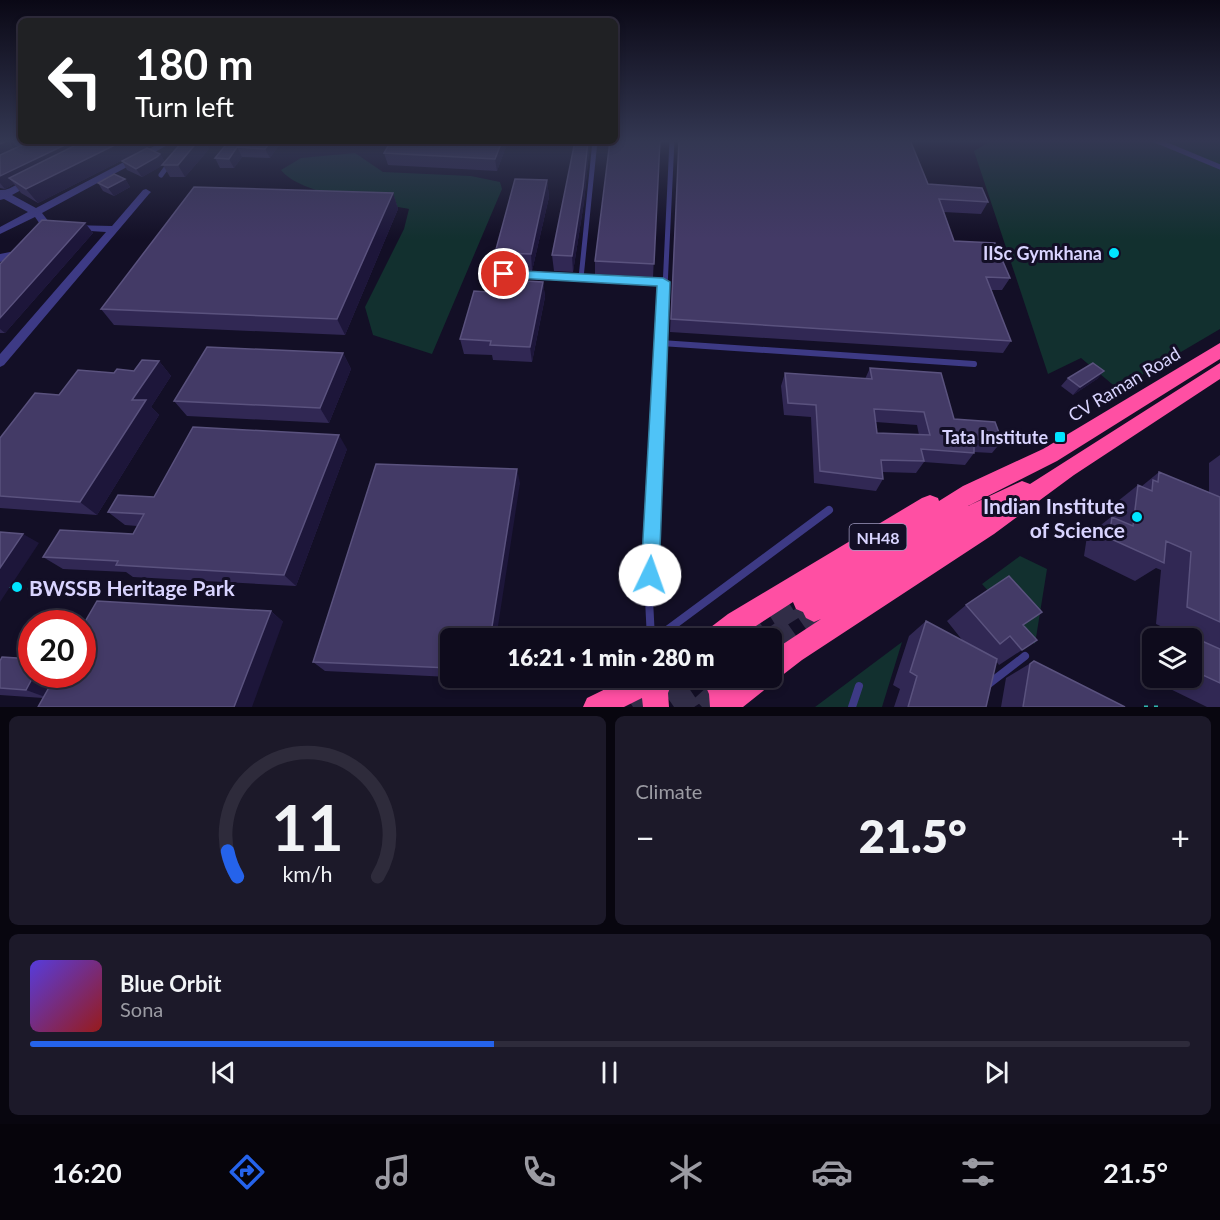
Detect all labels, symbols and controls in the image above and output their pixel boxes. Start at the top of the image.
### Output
text: 180 m [135,39,253,89]
icon: left [36,42,114,120]
text: Turn left [135,90,234,123]
place label: IISc Gymkhana [983,242,1102,264]
marker: IISc Gymkhana [1107,246,1121,260]
pin [478,248,529,299]
icon: arrive [487,257,520,290]
street label: CV Raman Road [1064,342,1184,426]
place label: Tata Institute [942,426,1048,448]
marker: Tata Institute [1053,430,1067,444]
place label: Indian Institute of Science [983,493,1125,542]
marker: Indian Institute of Science [1130,510,1144,524]
road number: NH48 [850,524,906,550]
position arrow [618,543,682,607]
place label: BWSSB Heritage Park [29,575,236,600]
marker: BWSSB Heritage Park [10,580,24,594]
speed limit sign: 20 [18,610,96,688]
map controls [1142,628,1202,688]
button: layers [1142,628,1202,688]
text: 16:21 · 1 min · 280 m [508,644,714,671]
text: Climate [636,779,702,803]
text: 11 [271,789,343,864]
text: 21.5° [859,809,967,863]
text: − [636,817,655,857]
text: + [1171,817,1190,857]
text: km/h [282,862,332,888]
text: Blue Orbit [120,970,221,997]
text: Sona [120,997,163,1021]
icon: previous [207,1056,240,1089]
icon: pause [593,1056,626,1089]
icon: next [980,1056,1013,1089]
icon: directions [226,1151,268,1193]
icon: music [372,1151,414,1193]
icon: phone [518,1151,560,1193]
icon: climate [665,1151,707,1193]
icon: car [811,1151,853,1193]
icon: filters [957,1151,999,1193]
text: 16:20 [52,1156,122,1189]
text: 21.5° [1103,1156,1168,1189]

